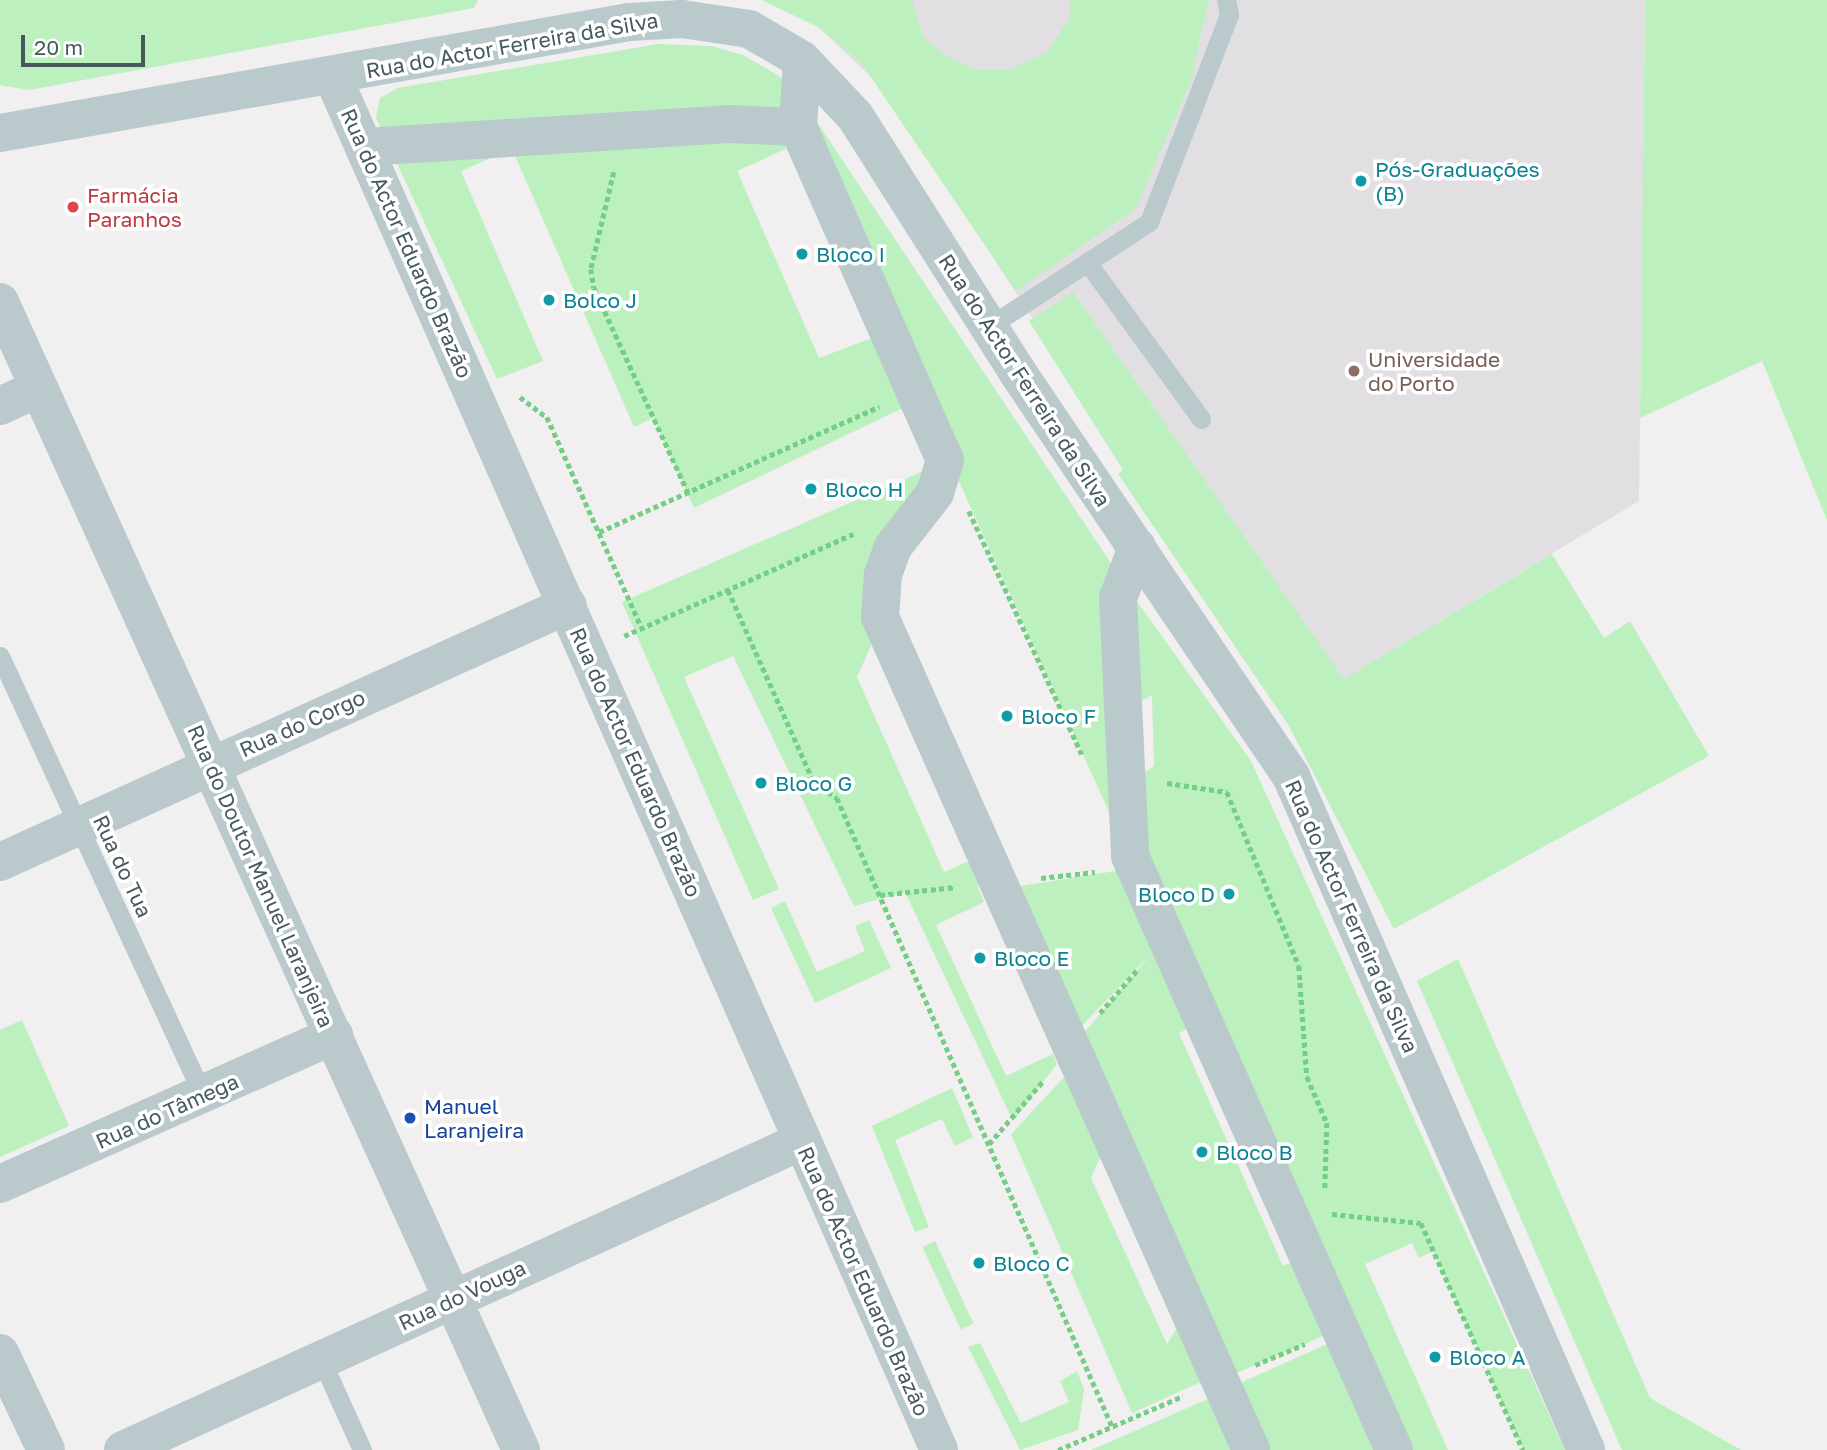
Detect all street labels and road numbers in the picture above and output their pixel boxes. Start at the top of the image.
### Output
street label: Rua do Actor Ferreira da Silva [364,7,660,83]
street label: Rua do Actor Eduardo Brazão [336,104,478,382]
street label: Rua do Actor Ferreira da Silva [934,249,1116,511]
street label: Rua do Actor Eduardo Brazão [565,623,707,901]
street label: Rua do Corgo [235,684,369,762]
street label: Rua do Doutor Manuel Laranjeira [183,721,339,1031]
street label: Rua do Actor Ferreira da Silva [1280,776,1424,1056]
street label: Rua do Tua [88,811,158,921]
street label: Rua do Tâmega [92,1068,242,1154]
street label: Rua do Actor Eduardo Brazão [793,1142,935,1420]
street label: Rua do Vouga [394,1255,530,1335]

